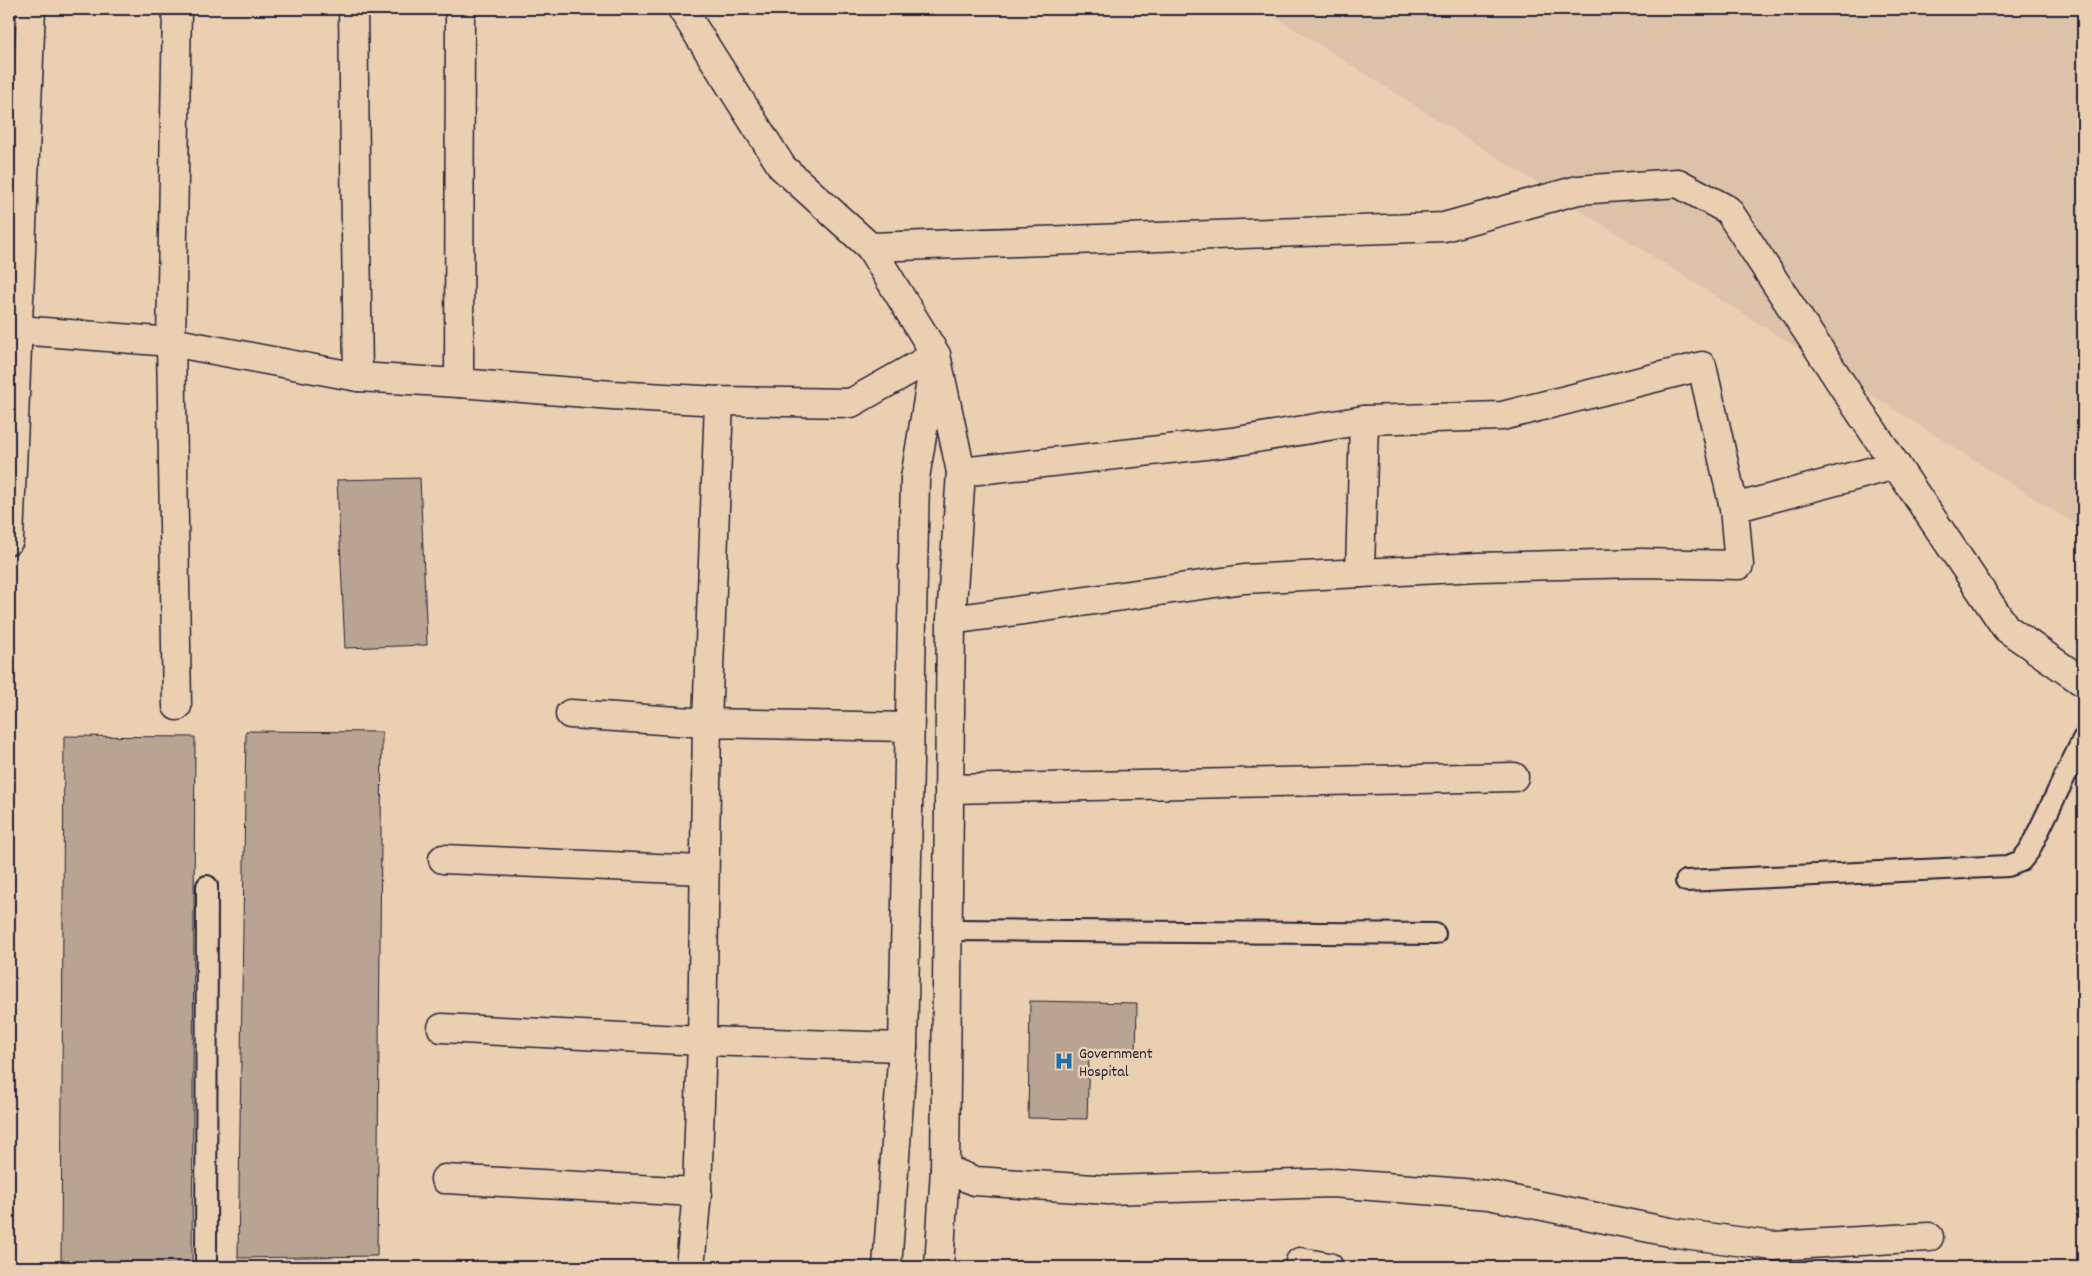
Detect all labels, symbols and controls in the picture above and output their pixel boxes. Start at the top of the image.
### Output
place label: Government Hospital [1079,1043,1153,1084]
hospital icon: Government Hospital [1053,1050,1075,1072]

